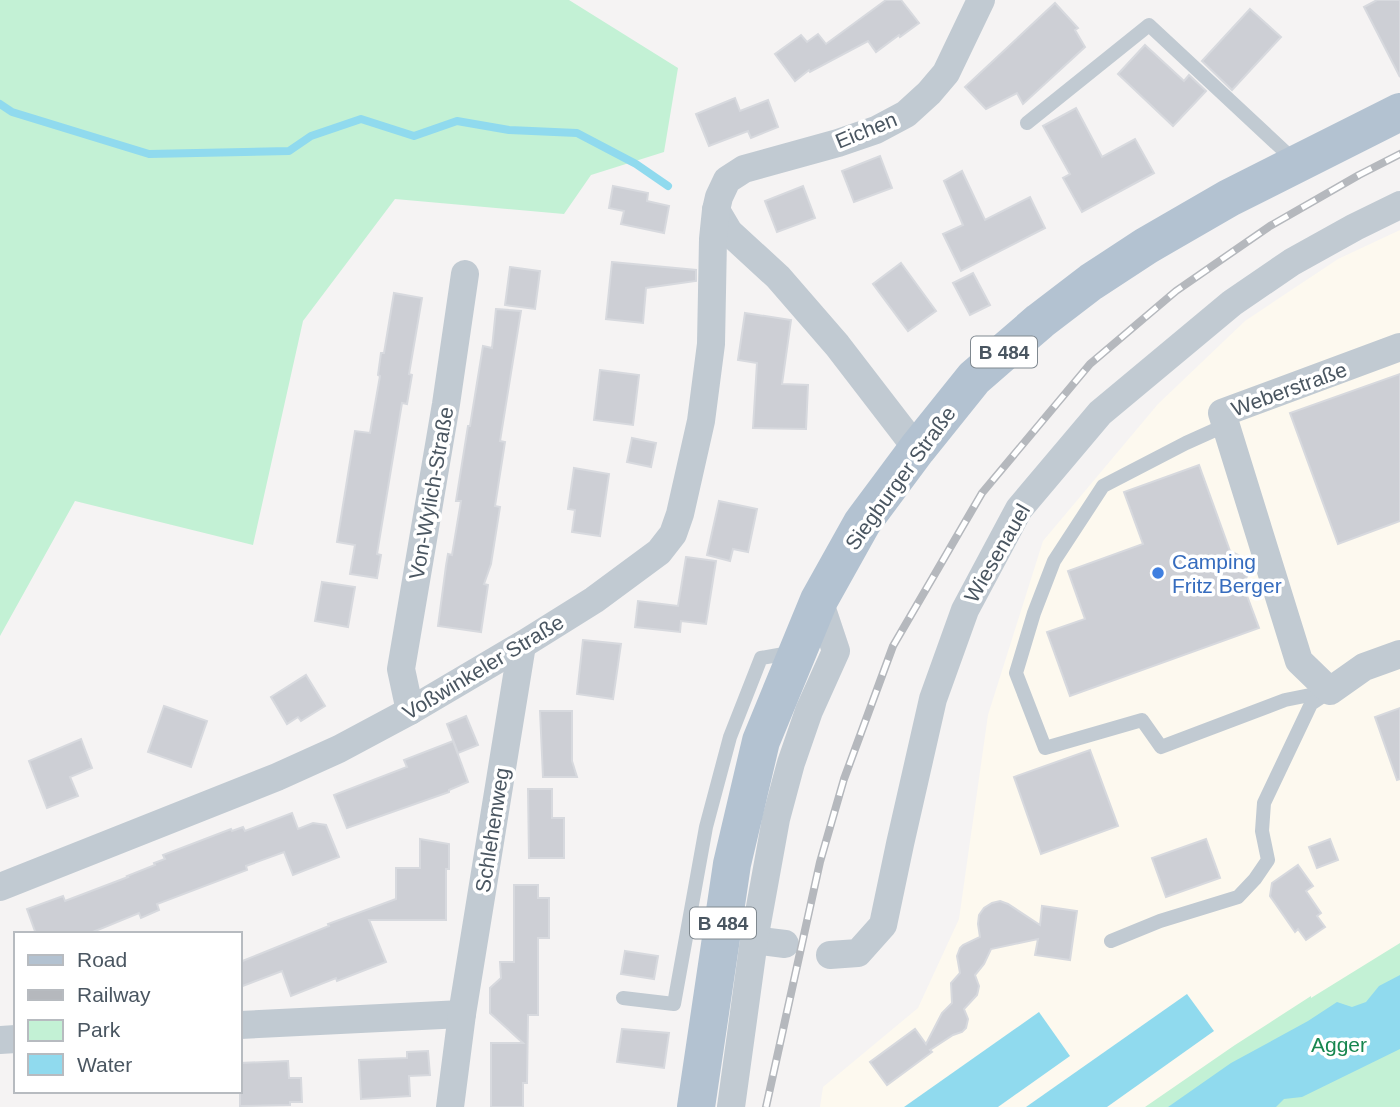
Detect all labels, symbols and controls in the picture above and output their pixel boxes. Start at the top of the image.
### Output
street label: Eichen [832,107,900,153]
road number: B 484 [971,336,1037,368]
street label: Weberstraße [1228,358,1350,420]
street label: Siegburger Straße [840,402,960,554]
street label: Von-Wylich-Straße [404,405,458,581]
street label: Wiesenauel [960,500,1034,606]
place label: Camping Fritz Berger [1172,550,1282,597]
marker: Camping Fritz Berger [1150,565,1166,581]
street label: Voßwinkeler Straße [399,610,567,724]
street label: Schlehenweg [471,766,513,894]
road number: B 484 [690,908,756,939]
legend [14,932,242,1093]
text: Road [77,948,127,971]
text: Railway [77,983,151,1006]
text: Park [77,1018,121,1041]
park label: Agger [1311,1033,1367,1056]
text: Water [77,1053,132,1076]

